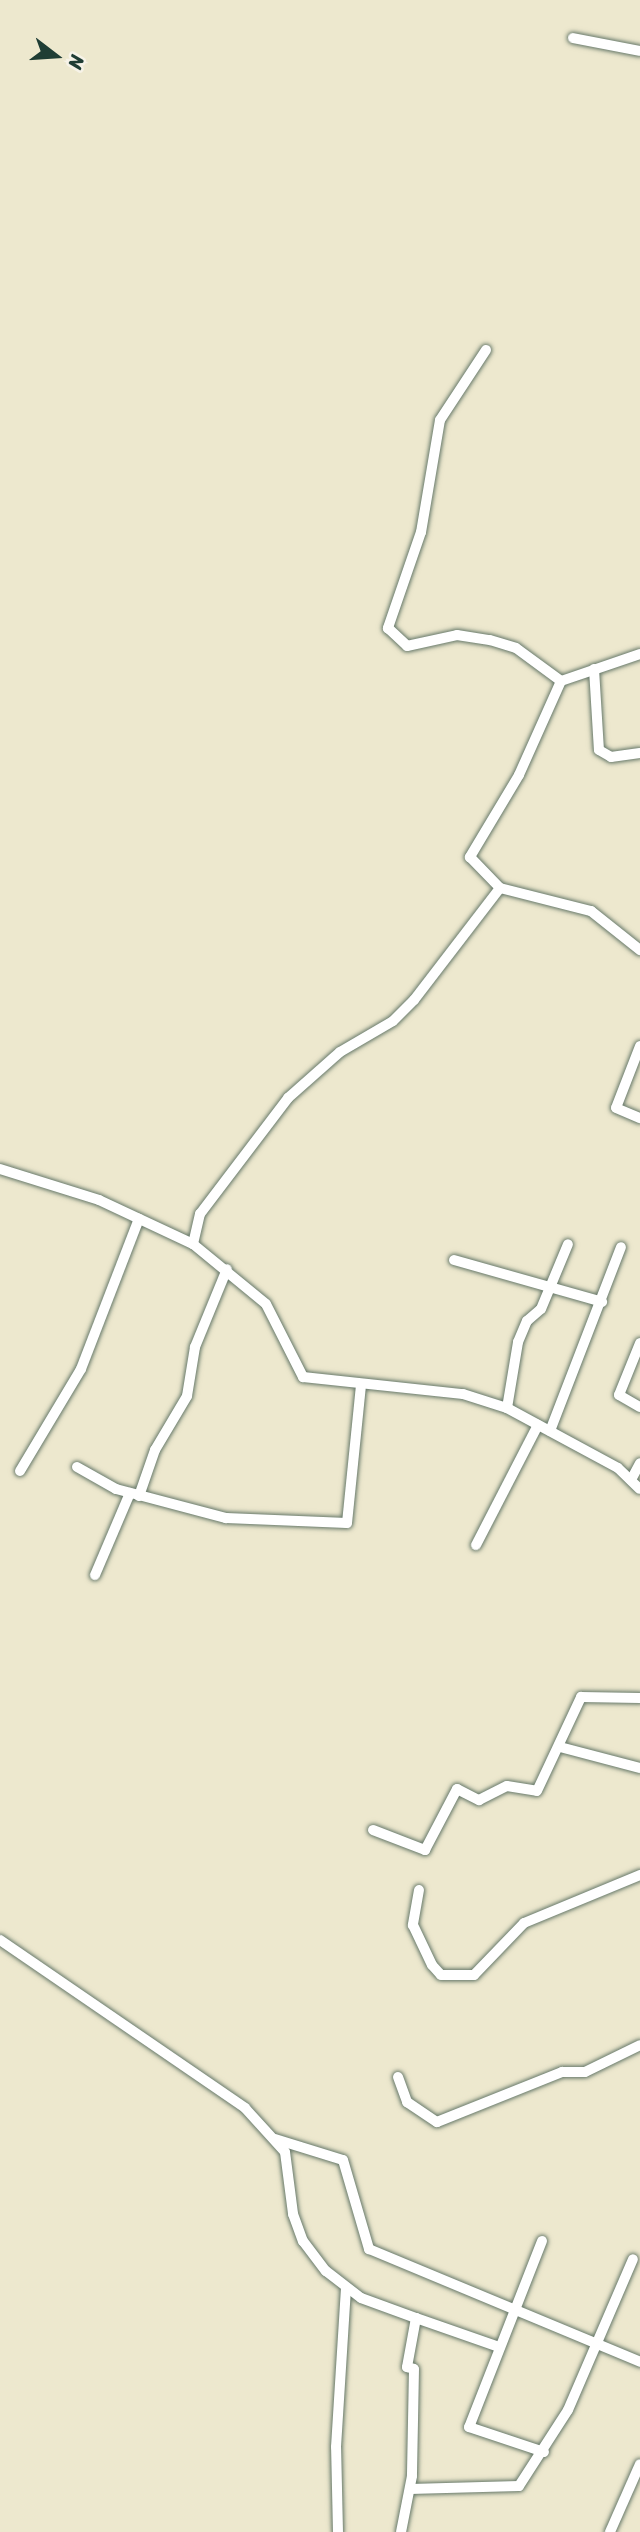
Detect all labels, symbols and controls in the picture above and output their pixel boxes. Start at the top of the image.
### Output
north arrow [21,21,91,91]
text: N [59,51,94,73]

